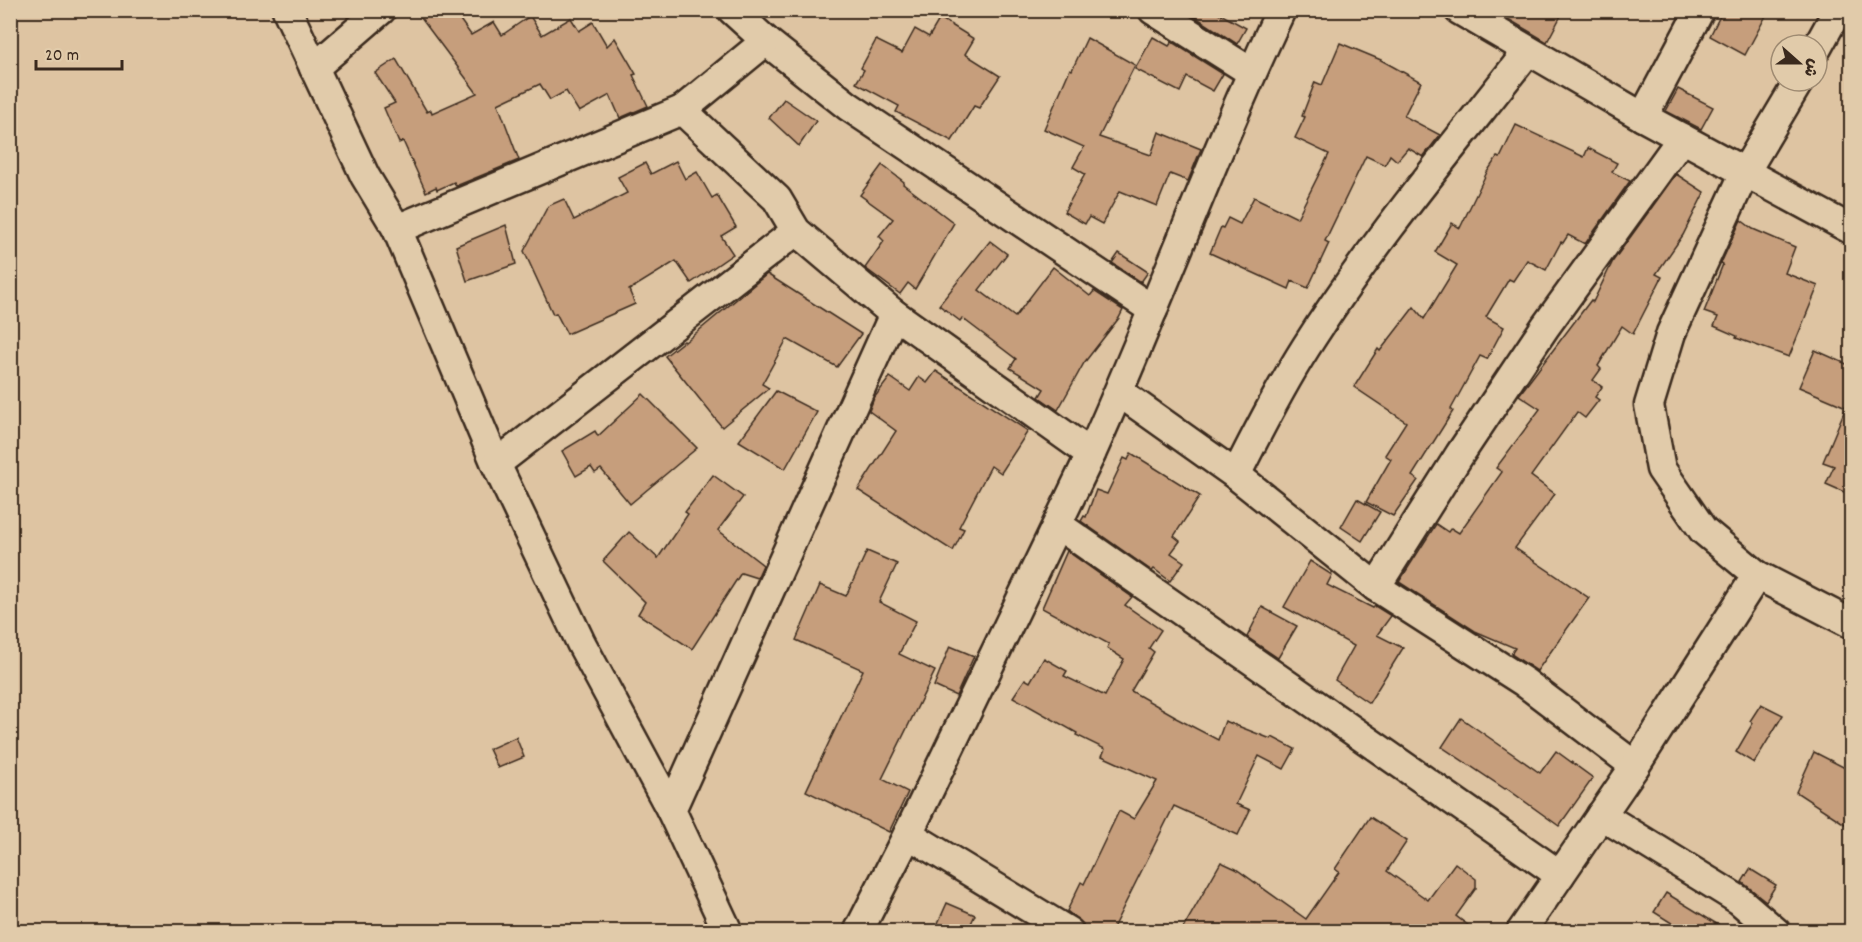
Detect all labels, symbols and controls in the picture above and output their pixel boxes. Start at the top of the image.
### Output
scale bar [36,33,122,71]
north arrow [1769,33,1829,93]
text: 20 m [45,44,79,69]
text: ش [1797,55,1825,80]

